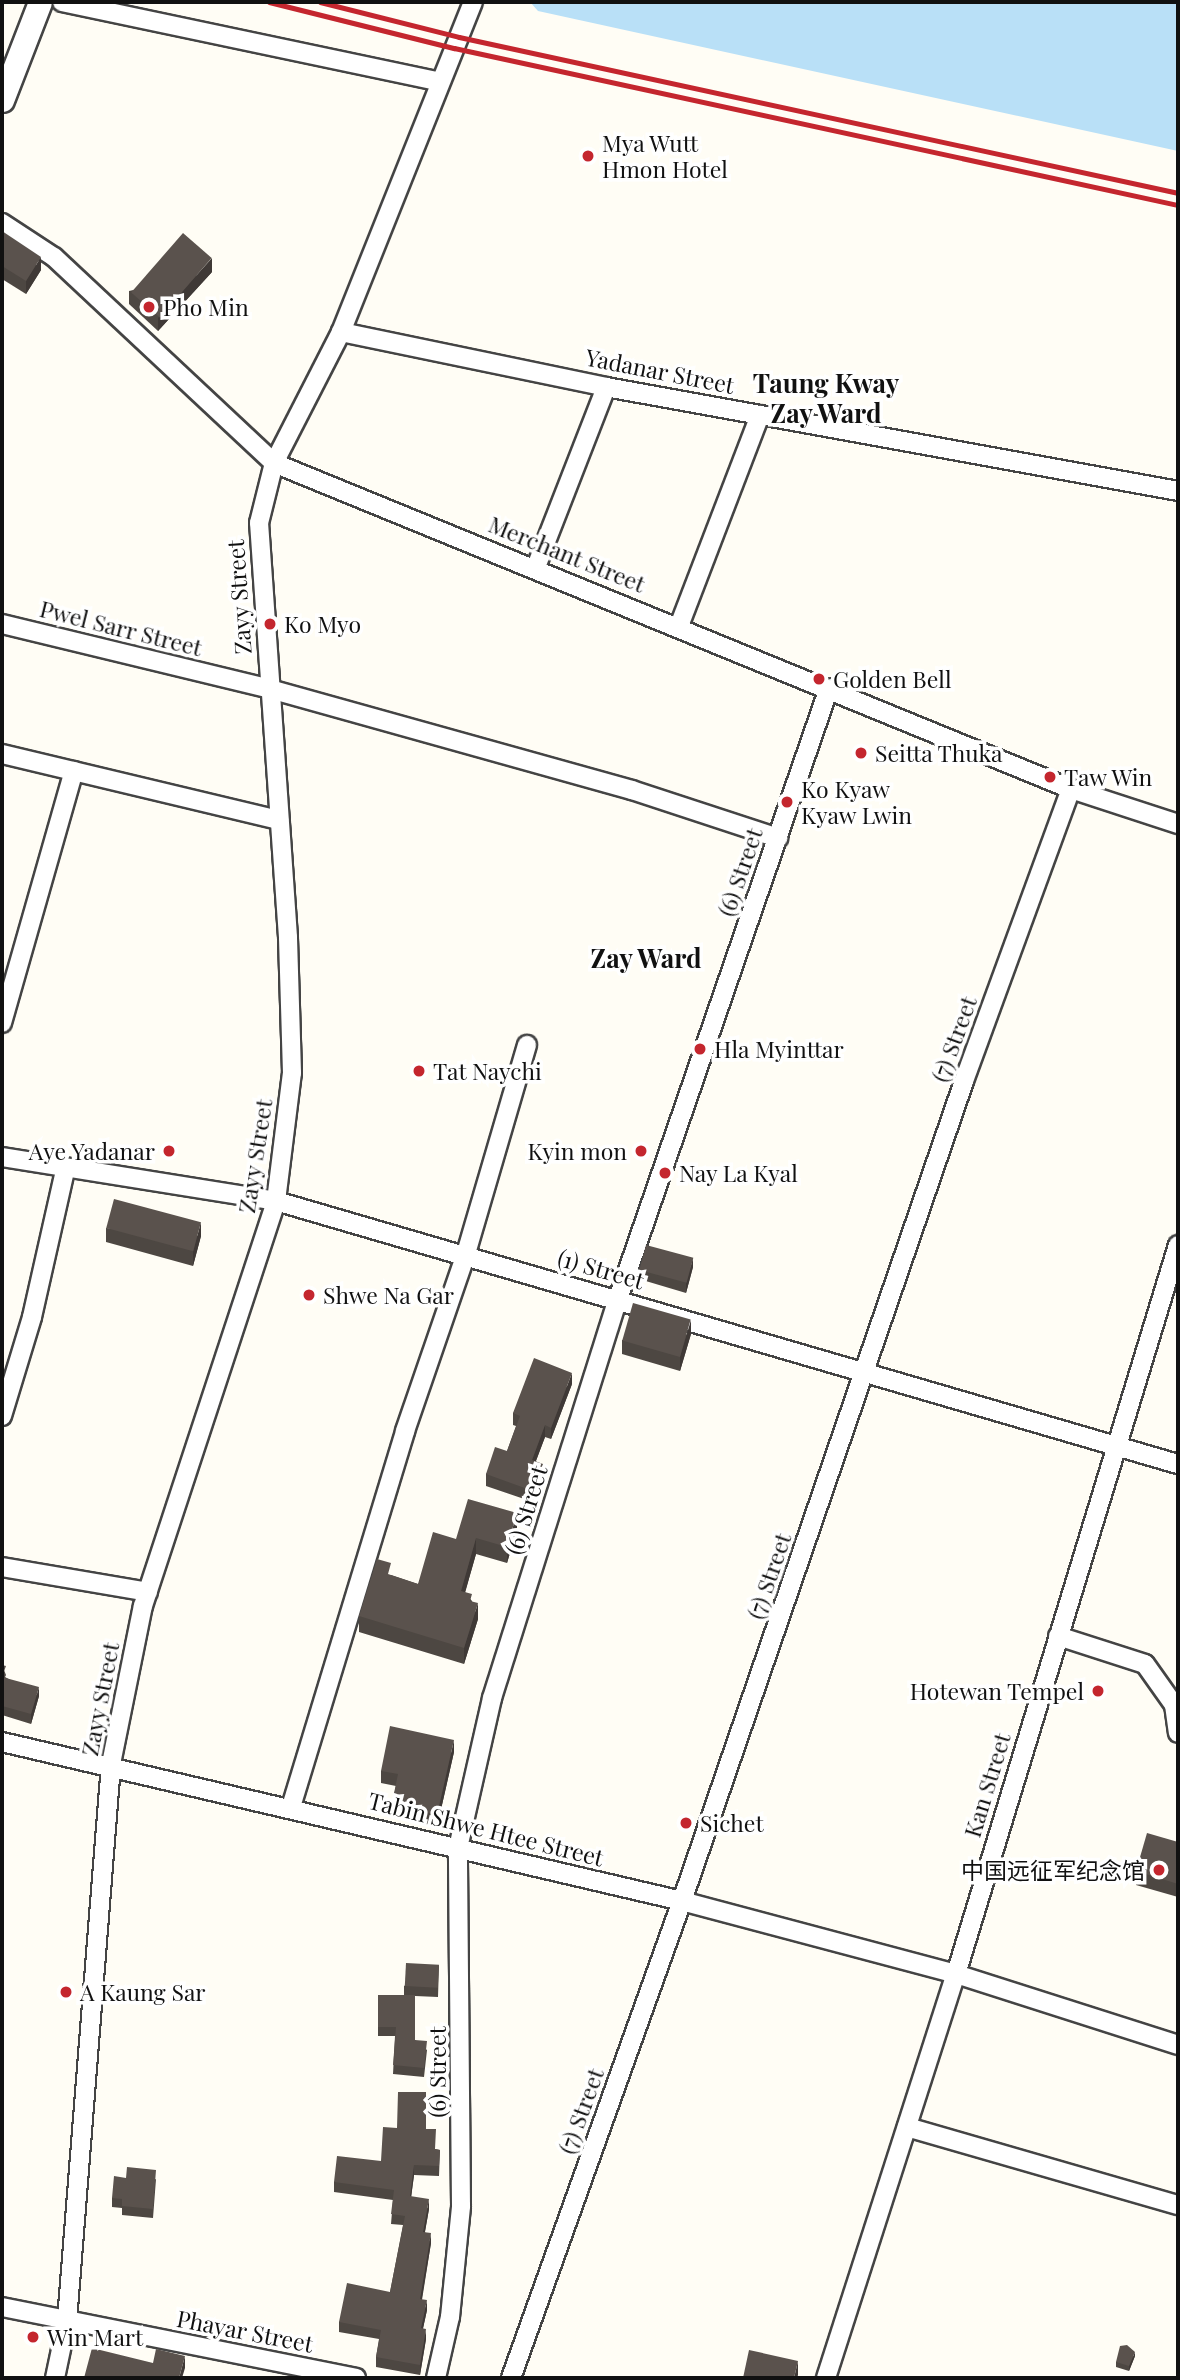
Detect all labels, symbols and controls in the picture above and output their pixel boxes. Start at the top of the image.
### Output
place label: Mya Wutt Hmon Hotel [602,129,728,183]
marker: Mya Wutt Hmon Hotel [580,148,596,164]
place label: Pho Min [163,293,249,321]
marker: Pho Min [141,299,157,315]
street label: Yadanar Street [583,343,737,399]
district label: Taung Kway Zay Ward [753,367,899,428]
street label: Merchant Street [485,510,649,598]
street label: Zayy Street [221,538,257,656]
street label: Pwel Sarr Street [37,594,205,662]
place label: Ko Myo [284,610,361,638]
marker: Ko Myo [262,616,278,632]
place label: Golden Bell [833,665,951,693]
marker: Golden Bell [811,671,827,687]
place label: Seitta Thuka [875,739,1003,767]
marker: Seitta Thuka [853,745,869,761]
place label: Taw Win [1064,763,1153,791]
marker: Taw Win [1042,769,1058,785]
place label: Ko Kyaw Kyaw Lwin [801,775,913,829]
marker: Ko Kyaw Kyaw Lwin [779,794,795,810]
street label: (6) Street [712,824,768,920]
district label: Zay Ward [590,942,702,974]
street label: (7) Street [926,992,982,1086]
place label: Hla Myinttar [714,1035,844,1063]
marker: Hla Myinttar [692,1041,708,1057]
place label: Tat Naychi [433,1057,542,1085]
marker: Tat Naychi [411,1063,427,1079]
street label: Zayy Street [232,1097,278,1215]
place label: Aye Yadanar [28,1137,155,1165]
place label: Kyin mon [527,1137,627,1165]
marker: Aye Yadanar [161,1143,177,1159]
marker: Kyin mon [633,1143,649,1159]
place label: Nay La Kyal [679,1159,799,1187]
marker: Nay La Kyal [657,1165,673,1181]
street label: (1) Street [555,1244,647,1294]
place label: Shwe Na Gar [323,1281,454,1309]
marker: Shwe Na Gar [301,1287,317,1303]
street label: (6) Street [499,1462,553,1558]
street label: (7) Street [741,1529,797,1623]
street label: Zayy Street [75,1640,125,1758]
place label: Hotewan Tempel [909,1677,1084,1705]
marker: Hotewan Tempel [1090,1683,1106,1699]
street label: Kan Street [958,1729,1016,1841]
street label: Tabin Shwe Htee Street [366,1786,606,1872]
place label: Sichet [700,1809,764,1837]
marker: Sichet [678,1815,694,1831]
place label: 中国远征军纪念馆 [961,1856,1145,1884]
marker: 中国远征军纪念馆 [1151,1862,1167,1878]
place label: A Kaung Sar [80,1978,206,2006]
marker: A Kaung Sar [58,1984,74,2000]
street label: (6) Street [423,2026,451,2118]
street label: (7) Street [553,2064,609,2158]
street label: Phayar Street [174,2304,316,2358]
place label: Win Mart [47,2323,143,2351]
marker: Win Mart [25,2329,41,2345]

